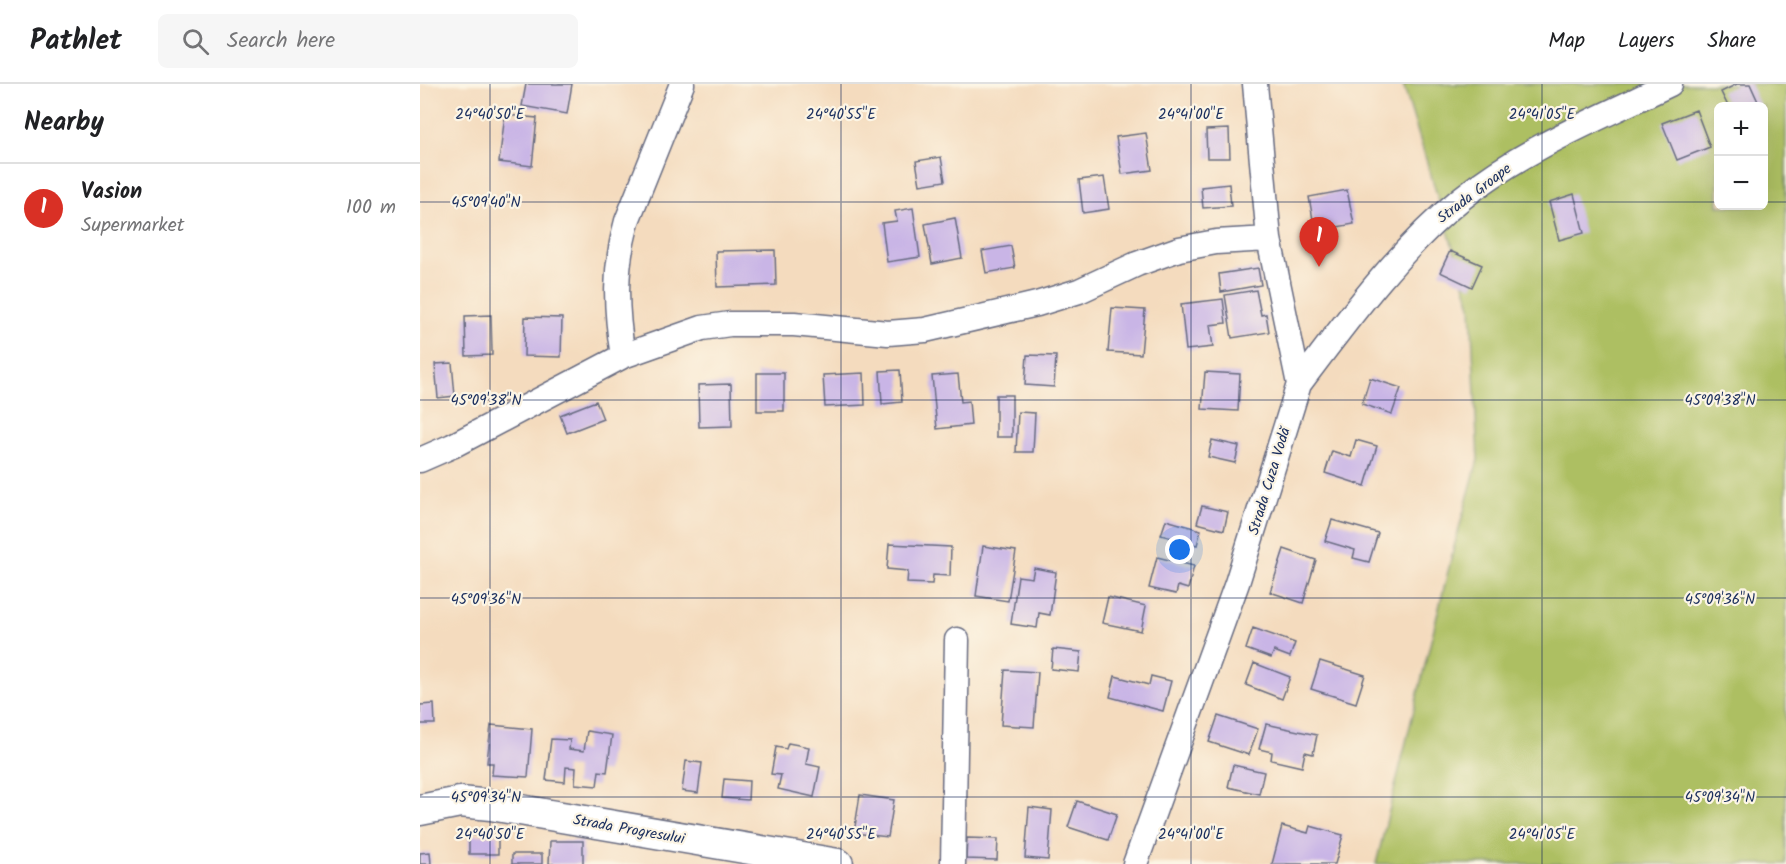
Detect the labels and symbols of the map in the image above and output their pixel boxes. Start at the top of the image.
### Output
text: 24°40'50"E [455,103,526,127]
text: 24°40'55"E [806,103,877,127]
text: 24°41'00"E [1158,103,1225,127]
text: 24°41'05"E [1509,103,1576,127]
street label: Strada Groape [1432,158,1517,230]
text: 45°09'40"N [451,191,521,215]
pin: 1 [1300,218,1338,267]
text: 45°09'38"N [450,389,522,413]
text: 45°09'38"N [1684,389,1756,413]
street label: Strada Cuza Vodă [1242,423,1298,538]
your location [1165,535,1194,564]
text: 45°09'36"N [451,588,521,612]
text: 45°09'36"N [1685,588,1755,612]
text: 45°09'34"N [451,786,521,810]
text: 45°09'34"N [1685,786,1755,810]
street label: Strada Progresului [571,808,688,852]
text: 24°40'50"E [455,823,526,847]
text: 24°40'55"E [806,823,877,847]
text: 24°41'00"E [1158,823,1225,847]
text: 24°41'05"E [1509,823,1576,847]

